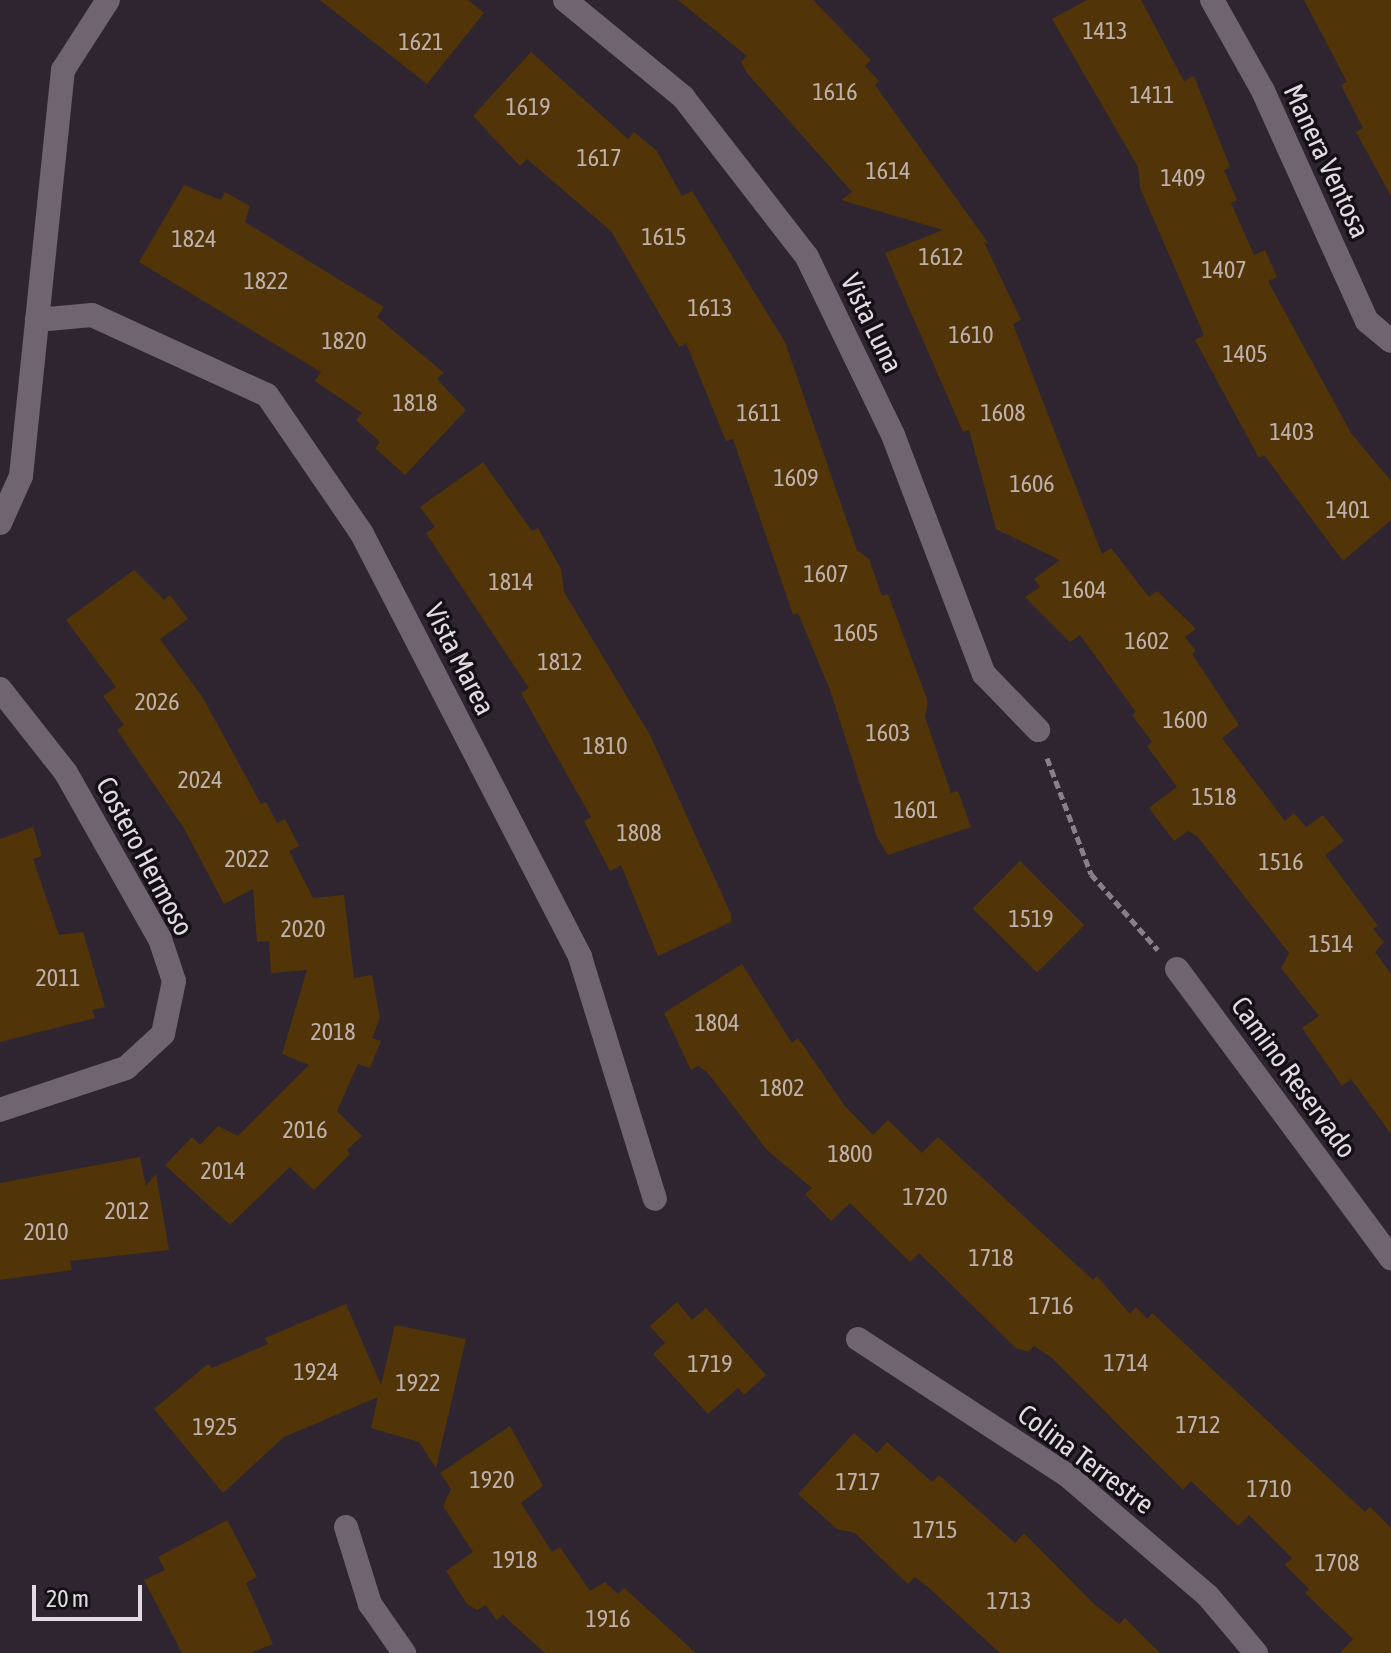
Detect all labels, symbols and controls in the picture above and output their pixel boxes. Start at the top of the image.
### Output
house number: 1413 [1082,17,1128,45]
house number: 1621 [398,28,444,56]
house number: 1616 [812,78,858,106]
street label: Manera Ventosa [1277,79,1377,243]
house number: 1411 [1129,81,1175,109]
house number: 1619 [505,93,551,121]
house number: 1617 [576,144,622,172]
house number: 1614 [865,157,911,185]
house number: 1409 [1160,164,1206,192]
house number: 1615 [641,223,687,251]
house number: 1824 [171,225,217,253]
house number: 1612 [918,243,964,271]
house number: 1407 [1201,256,1247,284]
house number: 1822 [243,267,289,295]
street label: Vista Luna [834,268,910,378]
house number: 1613 [687,294,733,322]
house number: 1610 [948,321,994,349]
house number: 1820 [321,327,367,355]
house number: 1405 [1222,340,1268,368]
house number: 1818 [392,389,438,417]
house number: 1611 [736,399,782,427]
house number: 1608 [980,399,1026,427]
house number: 1403 [1269,418,1315,446]
house number: 1609 [773,464,819,492]
house number: 1606 [1009,470,1055,498]
house number: 1401 [1325,496,1371,524]
house number: 1607 [803,560,849,588]
house number: 1814 [488,568,534,596]
house number: 1604 [1061,576,1107,604]
street label: Vista Marea [418,598,502,720]
house number: 1605 [833,619,879,647]
house number: 1602 [1124,627,1170,655]
house number: 1812 [537,648,583,676]
house number: 2026 [134,688,180,716]
house number: 1600 [1162,706,1208,734]
house number: 1603 [865,719,911,747]
house number: 1810 [582,732,628,760]
house number: 2024 [177,766,223,794]
street label: Costero Hermoso [89,771,201,941]
house number: 1518 [1191,783,1237,811]
house number: 1601 [893,796,939,824]
house number: 1808 [616,819,662,847]
house number: 2022 [224,845,270,873]
house number: 1516 [1258,848,1304,876]
house number: 1519 [1008,905,1054,933]
house number: 2020 [280,915,326,943]
house number: 1514 [1308,930,1354,958]
house number: 2011 [35,964,81,992]
street label: Camino Reservado [1224,990,1364,1164]
house number: 1804 [694,1009,740,1037]
house number: 2018 [310,1018,356,1046]
house number: 1802 [759,1074,805,1102]
house number: 2016 [282,1116,328,1144]
house number: 1800 [827,1140,873,1168]
house number: 2014 [200,1157,246,1185]
house number: 1720 [902,1183,948,1211]
house number: 2012 [104,1197,150,1225]
house number: 2010 [23,1218,69,1246]
house number: 1718 [968,1244,1014,1272]
house number: 1716 [1028,1292,1074,1320]
house number: 1714 [1103,1349,1149,1377]
house number: 1719 [687,1350,733,1378]
house number: 1924 [293,1358,339,1386]
house number: 1922 [395,1369,441,1397]
street label: Colina Terrestre [1011,1397,1161,1521]
house number: 1712 [1175,1411,1221,1439]
house number: 1925 [192,1413,238,1441]
house number: 1920 [469,1466,515,1494]
house number: 1717 [835,1468,881,1496]
house number: 1710 [1246,1475,1292,1503]
house number: 1715 [912,1516,958,1544]
house number: 1918 [492,1546,538,1574]
house number: 1708 [1314,1549,1360,1577]
scale bar [36,1569,146,1619]
text: 20 m [46,1585,89,1612]
house number: 1713 [986,1587,1032,1615]
house number: 1916 [585,1605,631,1633]

